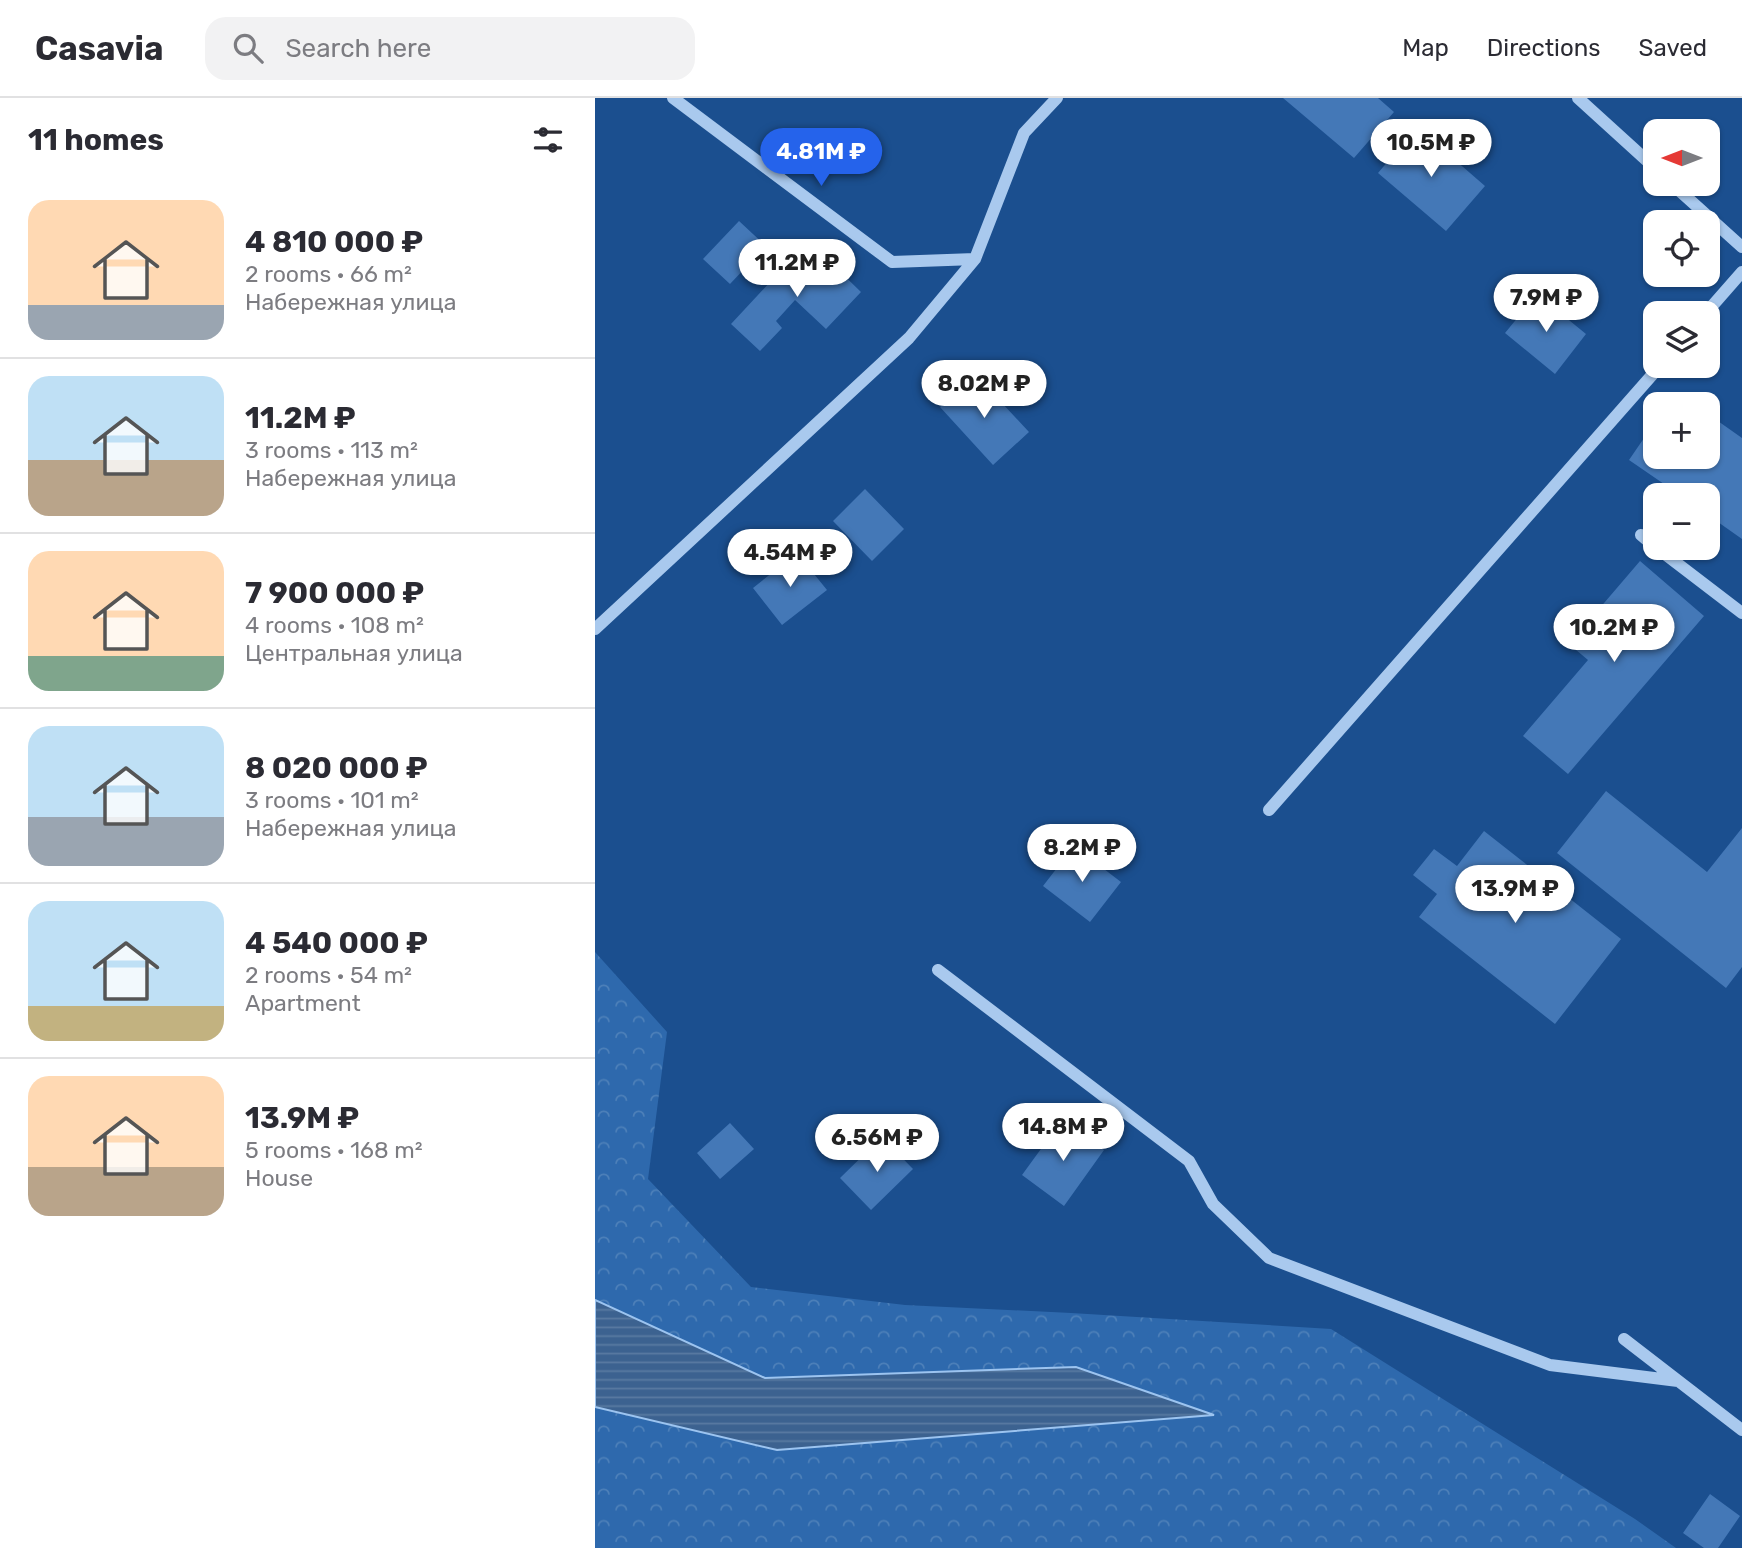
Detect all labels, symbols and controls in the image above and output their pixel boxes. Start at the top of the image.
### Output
search box [205,17,695,80]
text: Casavia [35,29,163,68]
icon: search [229,29,267,67]
text: Search here [285,33,431,64]
text: Map [1402,34,1449,62]
text: Directions [1487,34,1600,62]
text: Saved [1638,34,1707,62]
north arrow [1643,119,1720,196]
map controls [1643,119,1720,560]
pin: 10.5M ₽ [1366,120,1496,179]
icon: filters [529,121,567,159]
text: 11 homes [28,122,164,158]
text: 10.5M ₽ [1387,128,1475,156]
pin: 4.81M ₽ [756,129,886,188]
text: 4.81M ₽ [776,137,866,165]
button: locate [1643,210,1720,287]
text: 4 810 000 ₽ [245,224,423,260]
icon: home [84,228,168,312]
pin: 11.2M ₽ [732,240,862,299]
text: 11.2M ₽ [755,248,839,276]
text: 2 rooms · 66 m² [245,260,412,288]
pin: 7.9M ₽ [1489,274,1603,334]
text: 7.9M ₽ [1510,283,1582,311]
text: Набережная улица [245,288,456,316]
button: layers [1643,301,1720,378]
pin: 8.02M ₽ [919,360,1049,420]
text: 8.02M ₽ [938,369,1030,397]
button: + [1643,392,1720,469]
text: 11.2M ₽ [245,400,356,436]
icon: home [84,404,168,488]
text: 3 rooms · 113 m² [245,436,418,464]
text: Набережная улица [245,464,456,492]
button: − [1643,483,1720,560]
pin: 4.54M ₽ [725,530,855,589]
text: 4.54M ₽ [743,538,837,566]
text: 7 900 000 ₽ [245,575,424,611]
icon: home [84,579,168,663]
pin: 10.2M ₽ [1549,604,1679,664]
text: 4 rooms · 108 m² [245,611,424,639]
text: 10.2M ₽ [1570,613,1658,641]
text: Центральная улица [245,639,463,667]
text: 8 020 000 ₽ [245,750,428,786]
icon: home [84,754,168,838]
text: 3 rooms · 101 m² [245,786,419,814]
text: Набережная улица [245,814,456,842]
pin: 8.2M ₽ [1025,824,1139,884]
text: 8.2M ₽ [1043,833,1121,861]
pin: 13.9M ₽ [1450,866,1580,925]
text: 13.9M ₽ [1471,874,1559,902]
text: 4 540 000 ₽ [245,925,428,961]
icon: home [84,929,168,1013]
text: 2 rooms · 54 m² [245,961,412,989]
text: Apartment [245,989,361,1017]
text: 13.9M ₽ [245,1100,359,1136]
icon: home [84,1104,168,1188]
pin: 14.8M ₽ [998,1104,1128,1163]
text: 14.8M ₽ [1018,1112,1108,1140]
pin: 6.56M ₽ [812,1114,942,1174]
text: 6.56M ₽ [831,1123,923,1151]
text: 5 rooms · 168 m² [245,1136,423,1164]
text: House [245,1164,313,1192]

